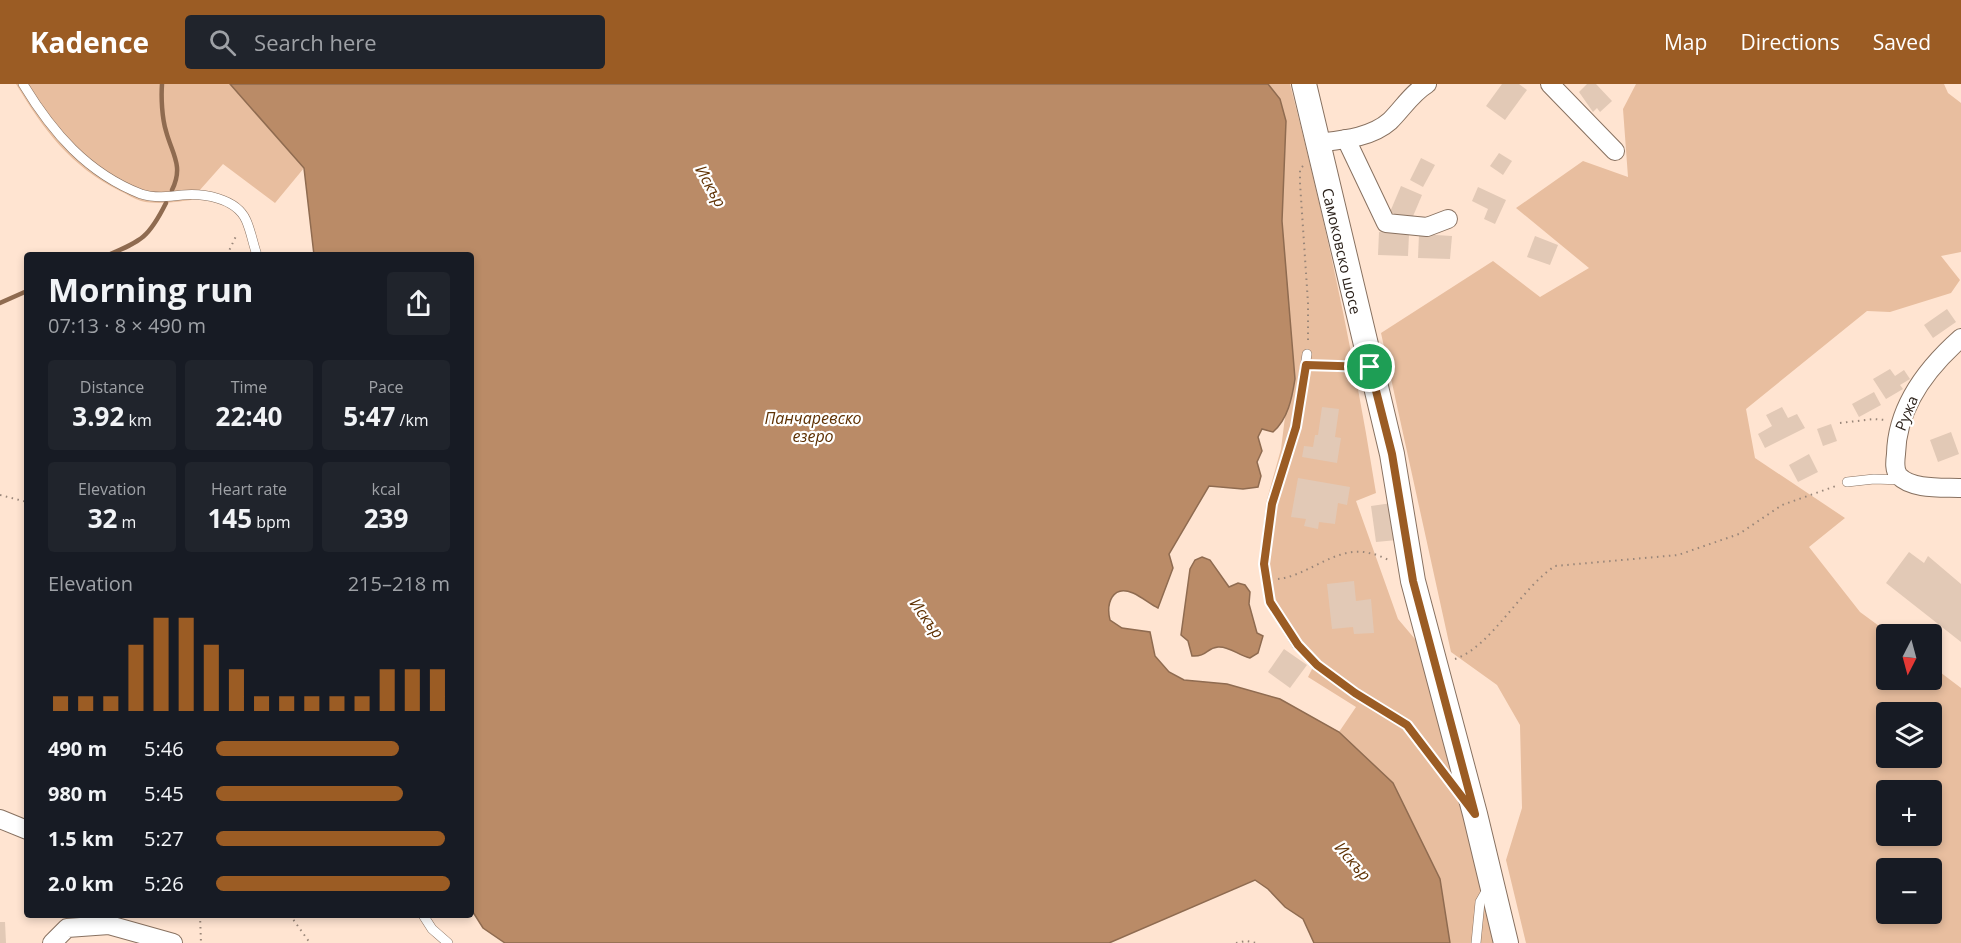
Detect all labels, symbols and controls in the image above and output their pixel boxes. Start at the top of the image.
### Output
search box [185,15,605,69]
text: Kadence [30,23,149,61]
icon: search [206,26,239,59]
text: Search here [254,27,377,57]
text: Map [1664,28,1707,56]
text: Directions [1740,28,1840,56]
text: Saved [1873,28,1931,56]
water label: Искър [690,161,732,211]
street label: Самоковско шосе [1318,186,1366,316]
text: Morning run [48,267,254,312]
button: share [387,272,450,335]
text: 07:13 · 8 × 490 m [48,312,206,339]
pin [1344,341,1395,392]
icon: arrive [1353,350,1386,383]
text: Distance [80,376,144,398]
text: Time [231,376,267,398]
text: Pace [368,376,404,398]
street label: Ружа [1890,393,1922,433]
text: 3.92 [72,398,124,434]
text: 22:40 [216,398,282,434]
text: 5:47 [343,398,395,434]
water label: Панчаревско езеро [764,407,862,447]
text: km [124,409,152,431]
text: /km [395,409,429,431]
text: Elevation [78,478,146,500]
text: Heart rate [211,478,287,500]
text: kcal [372,478,401,500]
text: 32 [88,500,117,536]
text: 145 [207,500,252,536]
text: 239 [364,500,408,536]
text: m [117,511,136,533]
text: bpm [252,511,291,533]
text: Elevation [48,570,133,597]
text: 215–218 m [348,570,450,597]
water label: Искър [905,593,949,643]
north arrow [1876,624,1942,690]
map controls [1876,624,1942,924]
button: layers [1876,702,1942,768]
text: 490 m [48,735,107,762]
text: 5:46 [144,735,184,762]
text: 980 m [48,780,107,807]
text: 5:45 [144,780,184,807]
button: + [1876,780,1942,846]
text: 1.5 km [48,825,114,852]
text: 5:27 [144,825,184,852]
water label: Искър [1330,837,1376,885]
button: − [1876,858,1942,924]
text: 2.0 km [48,870,114,897]
text: 5:26 [144,870,184,897]

